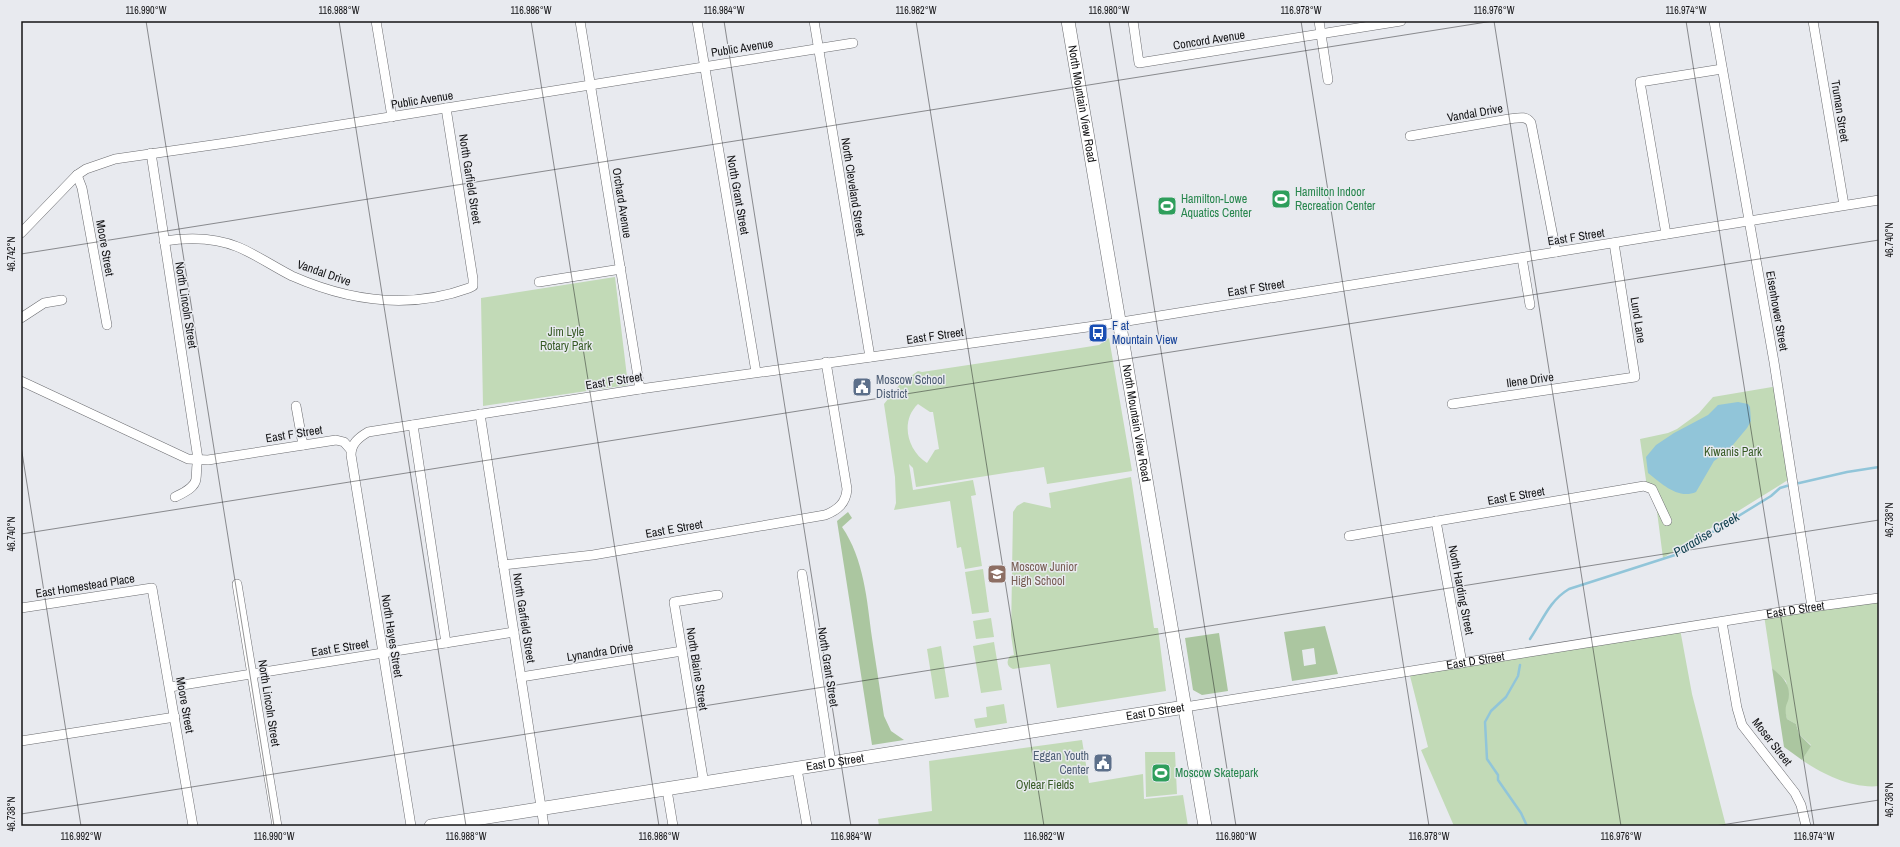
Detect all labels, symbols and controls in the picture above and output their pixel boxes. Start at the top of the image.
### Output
text: 116.990°W [126,4,167,17]
text: 116.988°W [319,4,360,17]
text: 116.986°W [511,4,552,17]
text: 116.984°W [704,4,745,17]
text: 116.982°W [896,4,937,17]
text: 116.980°W [1089,4,1130,17]
text: 116.978°W [1281,4,1322,17]
text: 116.976°W [1474,4,1515,17]
text: 116.974°W [1666,4,1707,17]
street label: Concord Avenue [1172,26,1246,54]
street label: Public Avenue [710,35,774,61]
street label: North Mountain View Road [1064,44,1100,164]
street label: Truman Street [1827,79,1853,143]
street label: Public Avenue [390,87,454,113]
street label: Vandal Drive [1446,100,1504,126]
street label: North Garfield Street [455,133,485,225]
street label: North Cleveland Street [837,137,869,238]
street label: North Grant Street [723,154,753,236]
street label: Orchard Avenue [609,167,635,239]
place label: Hamilton Indoor Recreation Center [1295,184,1376,214]
sports icon: Hamilton Indoor Recreation Center [1270,188,1292,210]
place label: Hamilton-Lowe Aquatics Center [1180,191,1252,221]
sports icon: Hamilton-Lowe Aquatics Center [1156,195,1178,217]
street label: Moore Street [92,219,118,278]
text: 46.740°N [1883,222,1896,258]
street label: East F Street [1546,225,1606,249]
text: 46.742°N [5,236,18,272]
street label: Vandal Drive [295,256,353,290]
street label: North Lincoln Street [171,261,201,350]
street label: Eisenhower Street [1762,270,1792,353]
street label: East F Street [1226,276,1286,300]
street label: Lund Lane [1626,296,1650,344]
place label: F at Mountain View [1112,318,1178,348]
bus stop icon: F at Mountain View [1087,322,1109,344]
park label: Jim Lyle Rotary Park [540,324,592,354]
street label: East F Street [905,324,965,348]
street label: North Mountain View Road [1119,363,1154,483]
street label: East F Street [584,369,644,393]
street label: Ilene Drive [1505,369,1555,391]
place label: Moscow School District [876,372,945,402]
public building icon: Moscow School District [851,376,873,398]
street label: East F Street [264,422,324,446]
park label: Kiwanis Park [1704,444,1762,460]
street label: East E Street [1486,483,1546,509]
text: 46.738°N [1883,502,1896,538]
water label: Paradise Creek [1670,508,1743,561]
text: 46.740°N [5,516,18,552]
street label: East E Street [644,516,704,542]
street label: North Harding Street [1444,544,1478,636]
place label: Moscow Junior High School [1011,559,1078,589]
school or university icon: Moscow Junior High School [986,563,1008,585]
street label: East Homestead Place [34,570,136,602]
street label: North Garfield Street [509,572,539,664]
street label: North Hayes Street [378,593,406,679]
street label: East D Street [1765,597,1826,622]
street label: North Blaine Street [683,626,711,712]
street label: North Grant Street [814,626,842,708]
street label: East E Street [310,636,370,660]
street label: Lynandra Drive [566,639,634,665]
street label: East D Street [1445,648,1506,673]
street label: North Lincoln Street [254,659,284,748]
street label: Moore Street [172,676,198,735]
street label: East D Street [1125,699,1186,724]
street label: Moser Street [1748,715,1796,769]
place label: Eggan Youth Center [1033,748,1090,778]
street label: East D Street [805,750,865,775]
public building icon: Eggan Youth Center [1092,752,1114,774]
sports icon: Moscow Skatepark [1150,762,1172,784]
place label: Moscow Skatepark [1175,765,1258,781]
park label: Oylear Fields [1016,777,1074,793]
text: 46.736°N [1883,782,1896,818]
text: 46.738°N [5,796,18,832]
text: 116.992°W [61,830,102,843]
text: 116.990°W [254,830,295,843]
text: 116.988°W [446,830,487,843]
text: 116.986°W [639,830,680,843]
text: 116.984°W [831,830,872,843]
text: 116.982°W [1024,830,1065,843]
text: 116.980°W [1216,830,1257,843]
text: 116.978°W [1409,830,1450,843]
text: 116.976°W [1601,830,1642,843]
text: 116.974°W [1794,830,1835,843]

